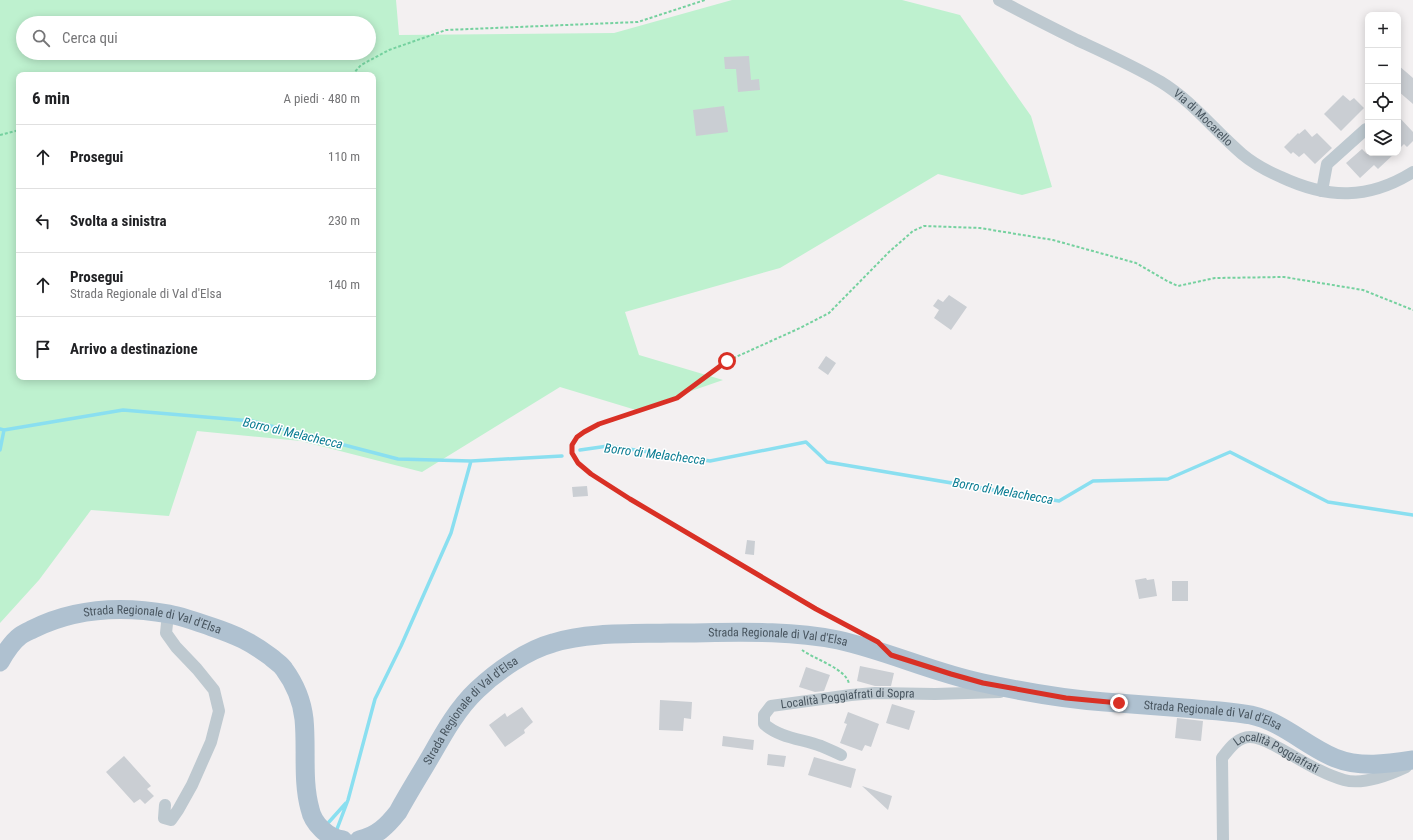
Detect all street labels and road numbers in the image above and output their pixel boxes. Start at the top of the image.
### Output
street label: Via di Mocarello [1171,86,1236,149]
street label: Strada Regionale di Val d'Elsa [82,603,224,637]
street label: Strada Regionale di Val d'Elsa [708,625,849,649]
street label: Strada Regionale di Val d'Elsa [420,653,521,767]
street label: Località Poggiafrati di Sopra [780,686,915,712]
street label: Strada Regionale di Val d'Elsa [1143,698,1284,733]
street label: Località Poggiafrati [1231,730,1321,776]

